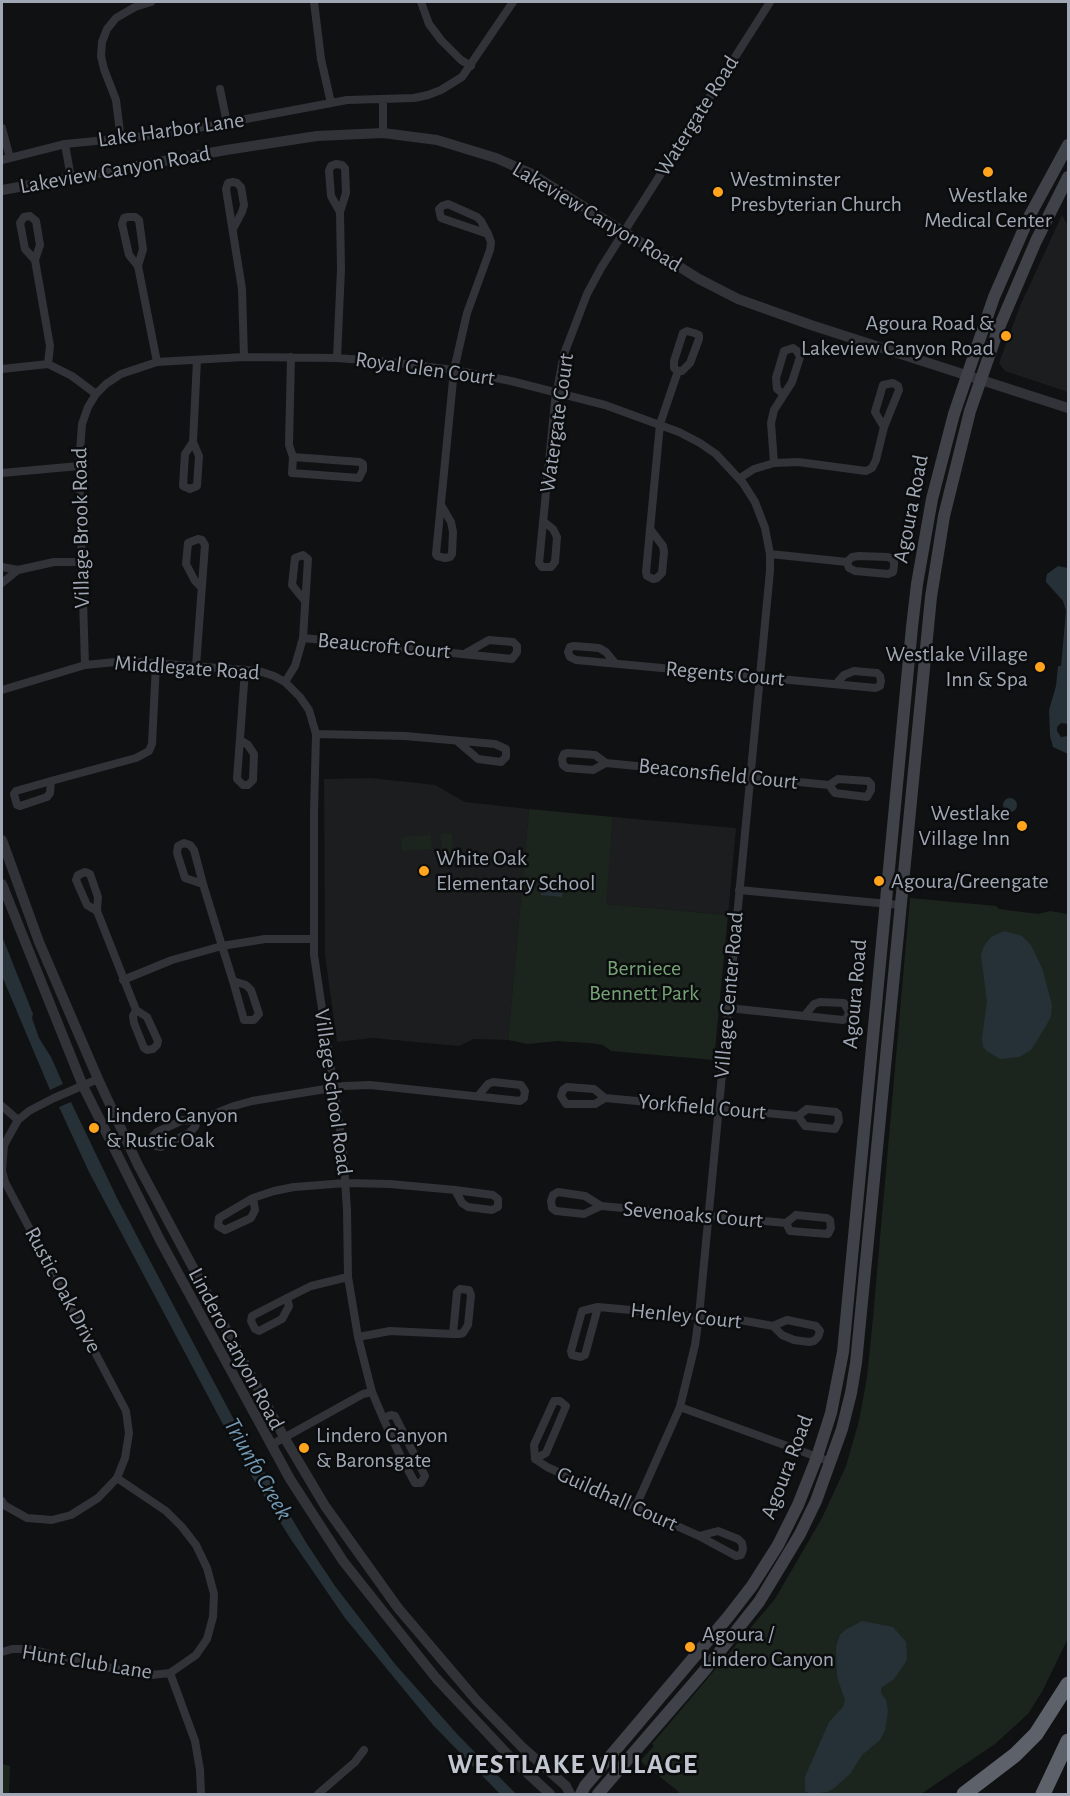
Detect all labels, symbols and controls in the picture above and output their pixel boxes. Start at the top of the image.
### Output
street label: Watergate Road [649,51,745,181]
street label: Lake Harbor Lane [96,107,246,153]
street label: Lakeview Canyon Road [18,140,212,200]
street label: Lakeview Canyon Road [507,156,687,278]
marker: Westlake Medical Center [981,165,995,179]
place label: Westminster Presbyterian Church [730,166,902,218]
place label: Westlake Medical Center [924,182,1052,234]
marker: Westminster Presbyterian Church [711,185,725,199]
place label: Agoura Road & Lakeview Canyon Road [801,310,994,362]
marker: Agoura Road & Lakeview Canyon Road [999,329,1013,343]
street label: Royal Glen Court [354,346,496,392]
street label: Watergate Court [534,352,580,494]
street label: Village Brook Road [66,447,96,609]
street label: Agoura Road [888,453,934,565]
street label: Beaucroft Court [316,627,452,665]
place label: Westlake Village Inn & Spa [885,641,1028,692]
street label: Middlegate Road [113,650,261,686]
street label: Regents Court [664,656,786,692]
marker: Westlake Village Inn & Spa [1033,660,1047,674]
street label: Beaconsfield Court [637,753,799,795]
place label: Westlake Village Inn [919,800,1010,852]
marker: Westlake Village Inn [1015,819,1029,833]
place label: White Oak Elementary School [436,845,595,896]
marker: White Oak Elementary School [417,864,431,878]
place label: Agoura/Greengate [891,868,1049,894]
marker: Agoura/Greengate [872,874,886,888]
street label: Village Center Road [709,911,749,1079]
street label: Agoura Road [837,938,873,1050]
park label: Berniece Bennett Park [589,955,699,1006]
street label: Village School Road [308,1007,358,1177]
street label: Yorkfield Court [637,1088,767,1126]
place label: Lindero Canyon & Rustic Oak [106,1102,238,1154]
marker: Lindero Canyon & Rustic Oak [87,1121,101,1135]
street label: Sevenoaks Court [622,1196,764,1234]
street label: Rustic Oak Drive [19,1222,107,1358]
street label: Lindero Canyon Road [182,1264,290,1434]
street label: Henley Court [629,1297,743,1335]
street label: Agoura Road [755,1411,819,1523]
water label: Triunfo Creek [217,1413,299,1525]
place label: Lindero Canyon & Baronsgate [316,1422,448,1474]
marker: Lindero Canyon & Baronsgate [297,1441,311,1455]
street label: Guildhall Court [553,1461,681,1537]
place label: Agoura / Lindero Canyon [702,1621,834,1672]
street label: Hunt Club Lane [20,1639,154,1685]
marker: Agoura / Lindero Canyon [683,1640,697,1654]
district label: WESTLAKE VILLAGE [447,1748,699,1782]

